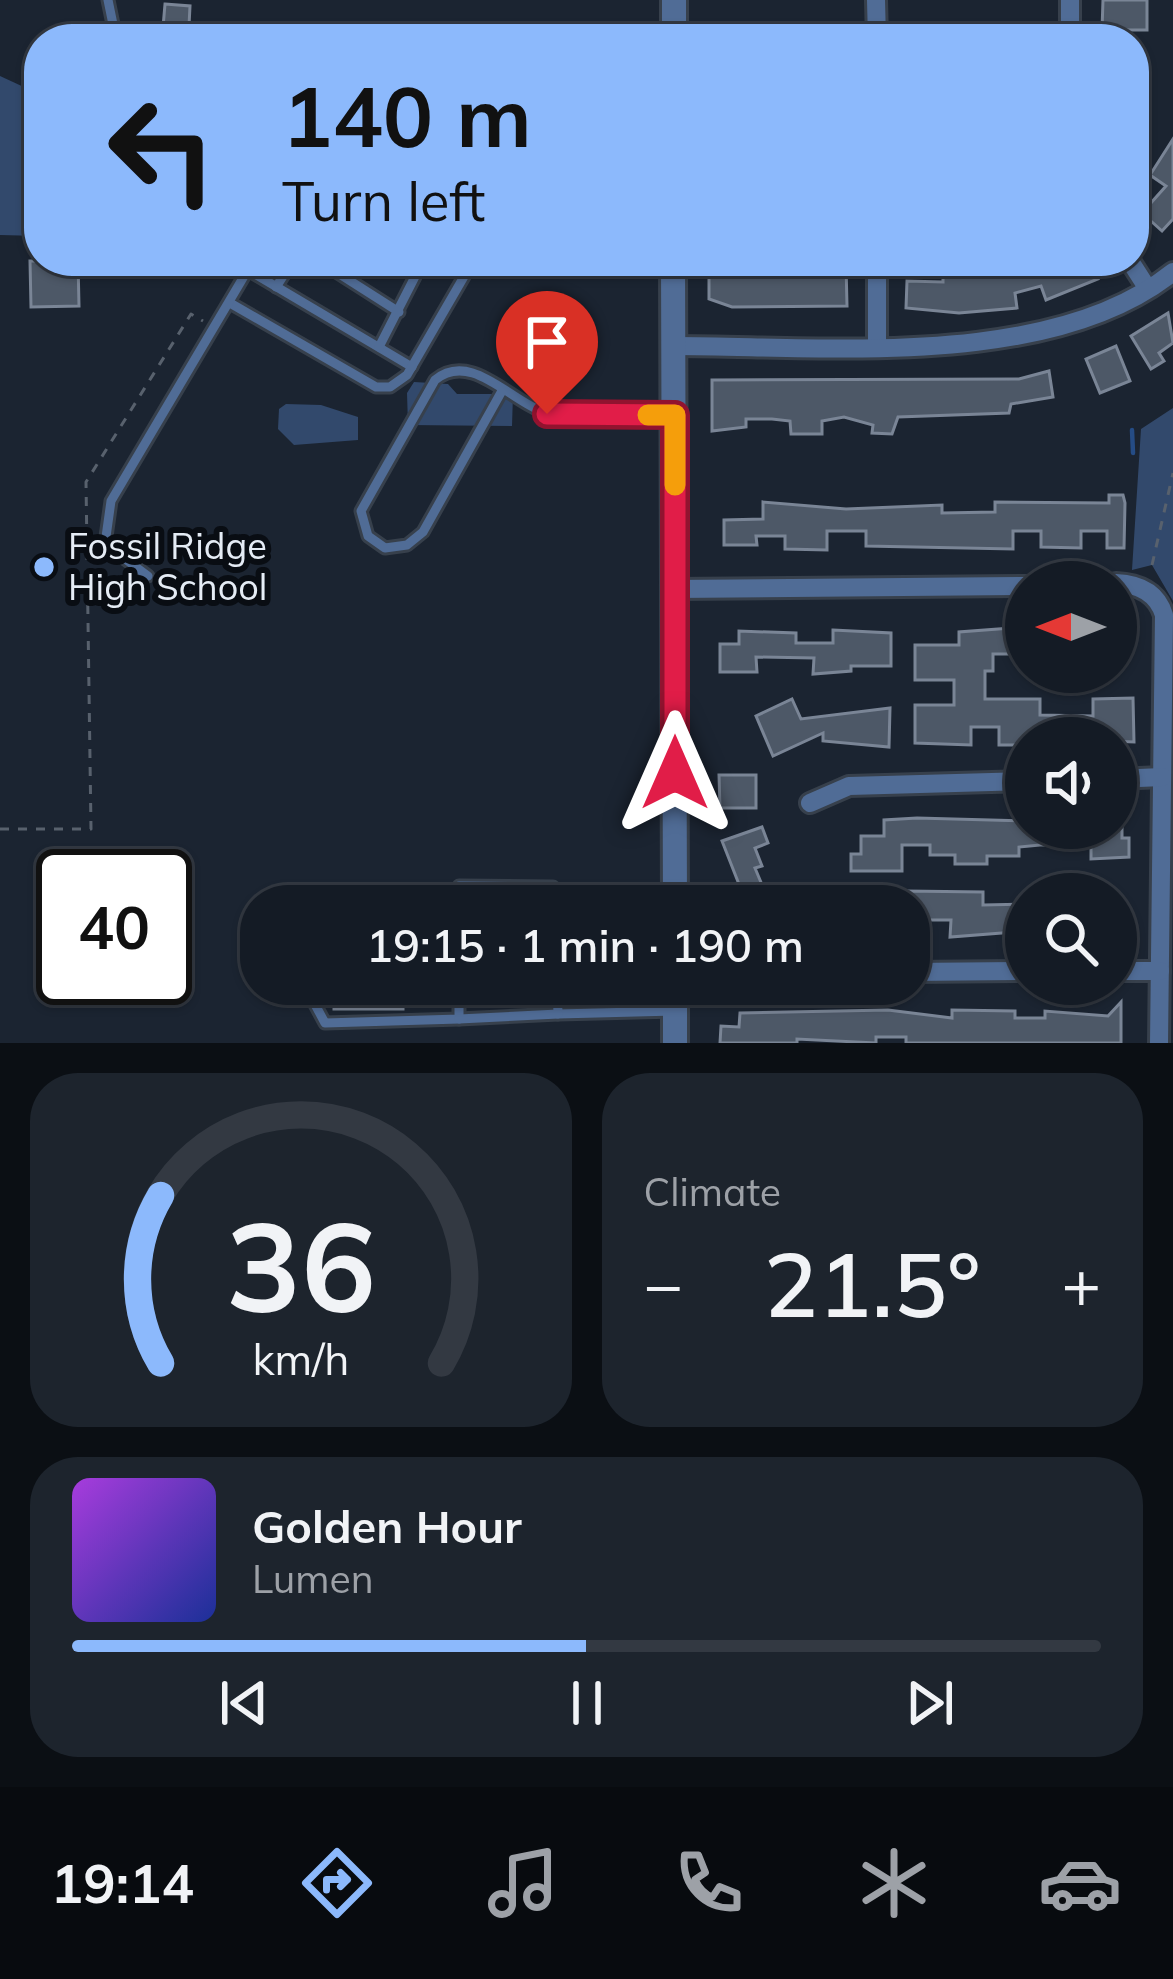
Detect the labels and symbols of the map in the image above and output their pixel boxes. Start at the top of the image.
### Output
pin [496,291,598,414]
place label: Fossil Ridge High School [68,523,267,609]
marker: Fossil Ridge High School [31,554,57,580]
north arrow [1005,561,1137,693]
position arrow [612,710,738,836]
speed limit sign: 40 [36,849,192,1005]

